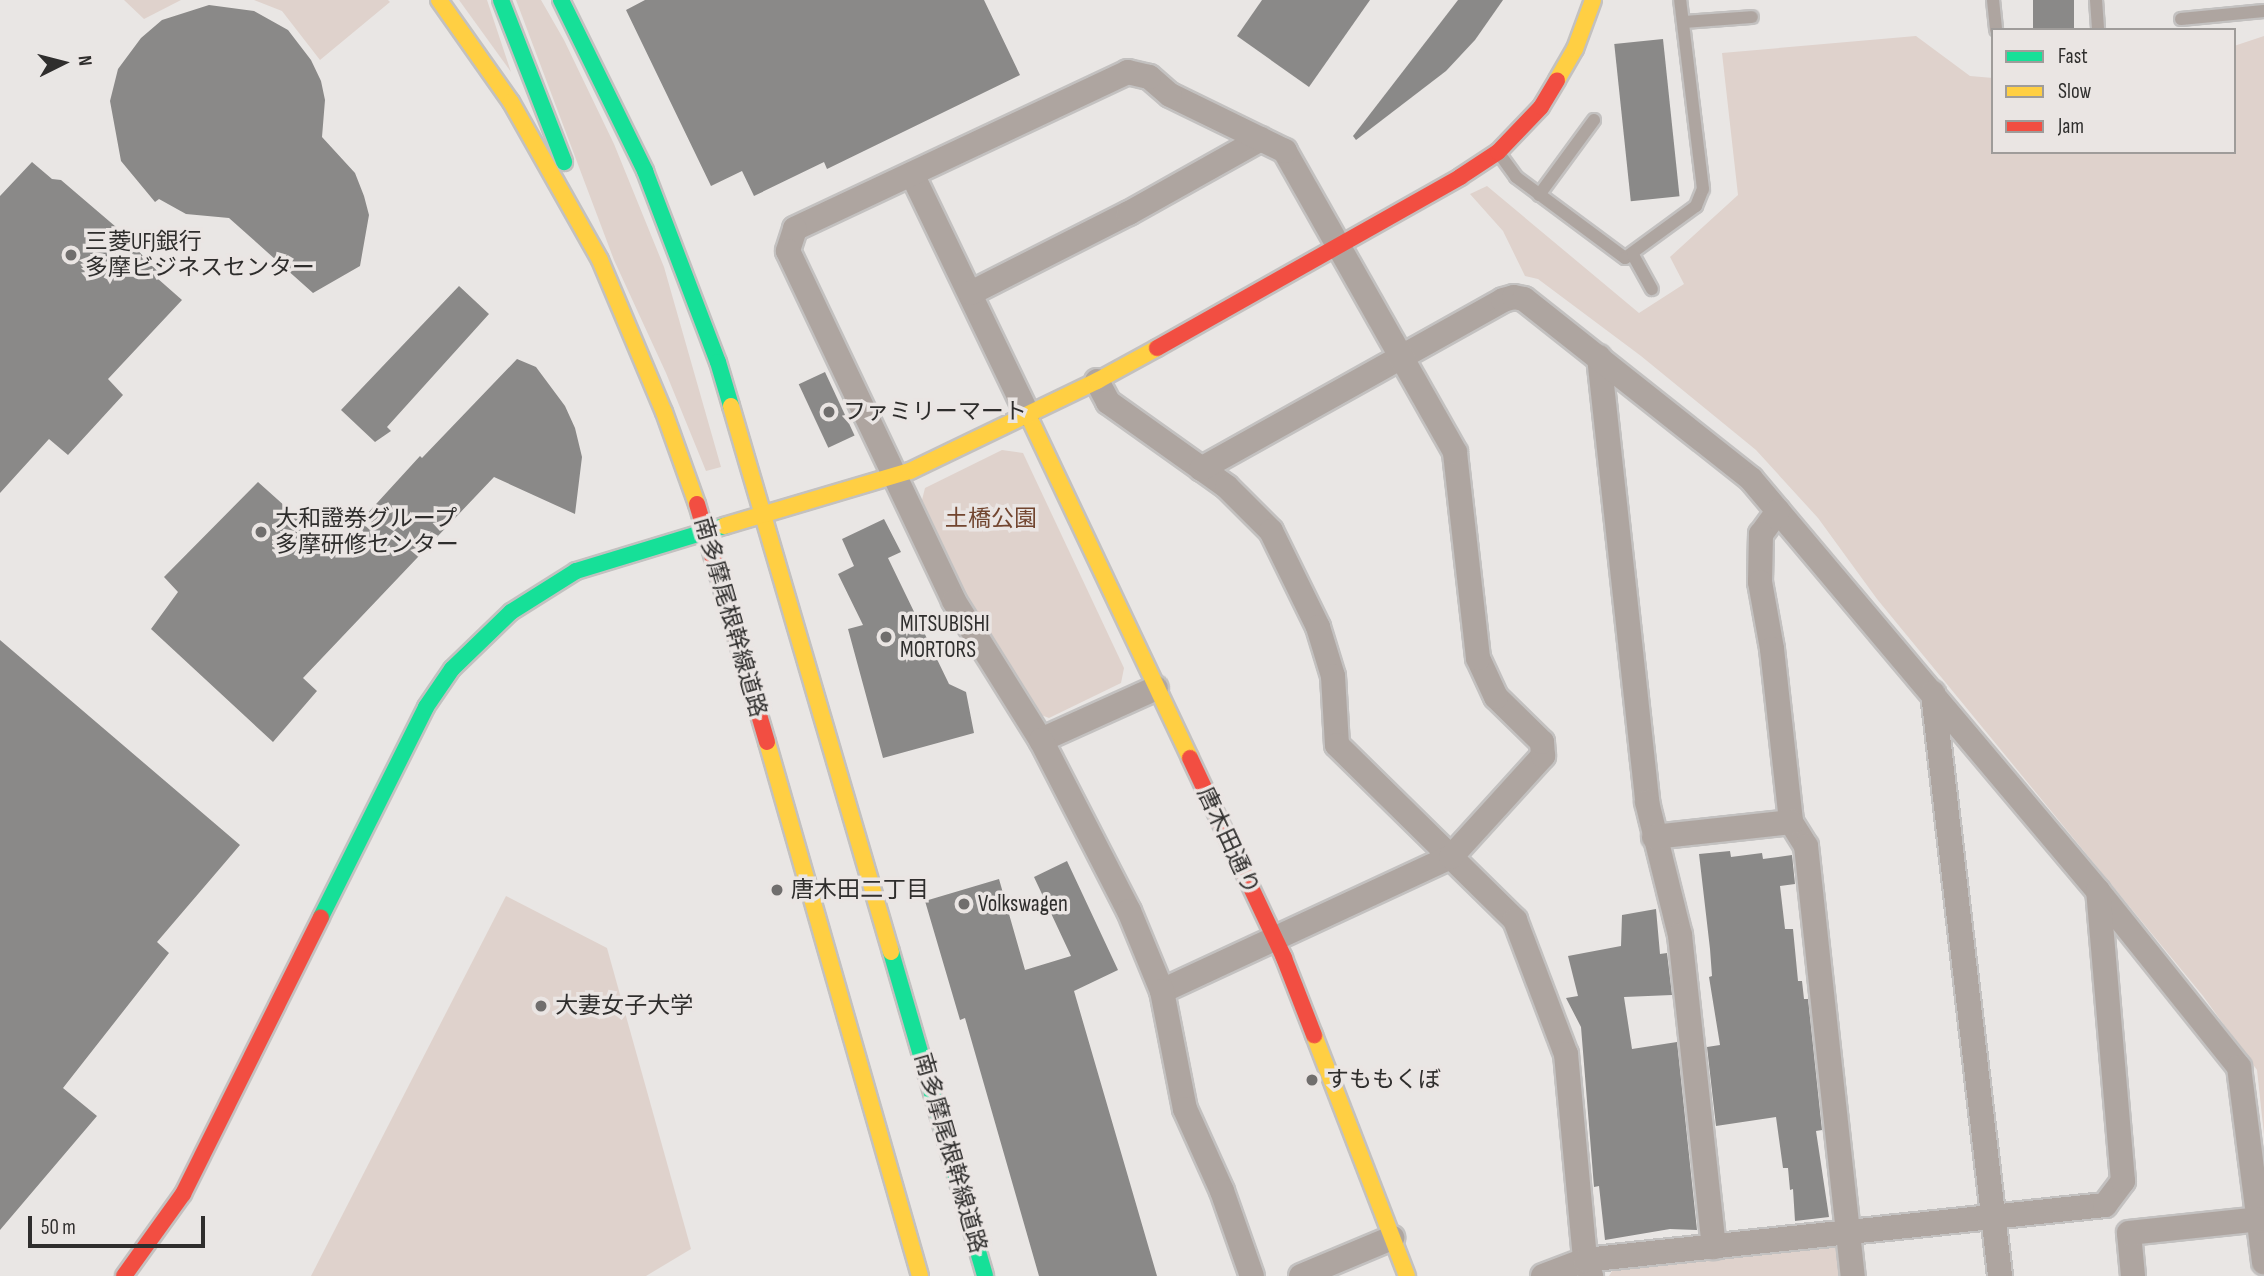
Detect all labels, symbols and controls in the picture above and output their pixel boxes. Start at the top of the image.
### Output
north arrow [28,28,98,98]
legend [1991,28,2236,154]
text: Fast [2058,44,2088,69]
text: N [72,55,96,67]
text: Slow [2058,79,2091,104]
text: Jam [2058,114,2084,139]
place label: 三菱UFJ銀行 多摩ビジネスセンター [85,228,315,282]
marker: 三菱UFJ銀行 多摩ビジネスセンター [63,247,79,263]
place label: ファミリーマート [843,398,1027,426]
marker: ファミリーマート [821,404,837,420]
place label: 大和證券グループ 多摩研修センター [275,505,459,559]
park label: 土橋公園 [945,505,1037,533]
street label: 南多摩尾根幹線道路 [688,514,772,720]
marker: 大和證券グループ 多摩研修センター [253,524,269,540]
place label: MITSUBISHI MORTORS [900,610,990,664]
marker: MITSUBISHI MORTORS [878,629,894,645]
street label: 唐木田通り [1191,783,1265,899]
place label: 唐木田二丁目 [791,876,929,904]
marker: 唐木田二丁目 [769,882,785,898]
place label: Volkswagen [978,890,1068,918]
marker: Volkswagen [956,896,972,912]
place label: 大妻女子大学 [555,992,693,1020]
marker: 大妻女子大学 [533,998,549,1014]
street label: 南多摩尾根幹線道路 [908,1050,992,1256]
place label: すももくぼ [1326,1066,1441,1094]
marker: すももくぼ [1304,1072,1320,1088]
scale bar [32,1202,208,1246]
text: 50 m [41,1215,76,1240]

